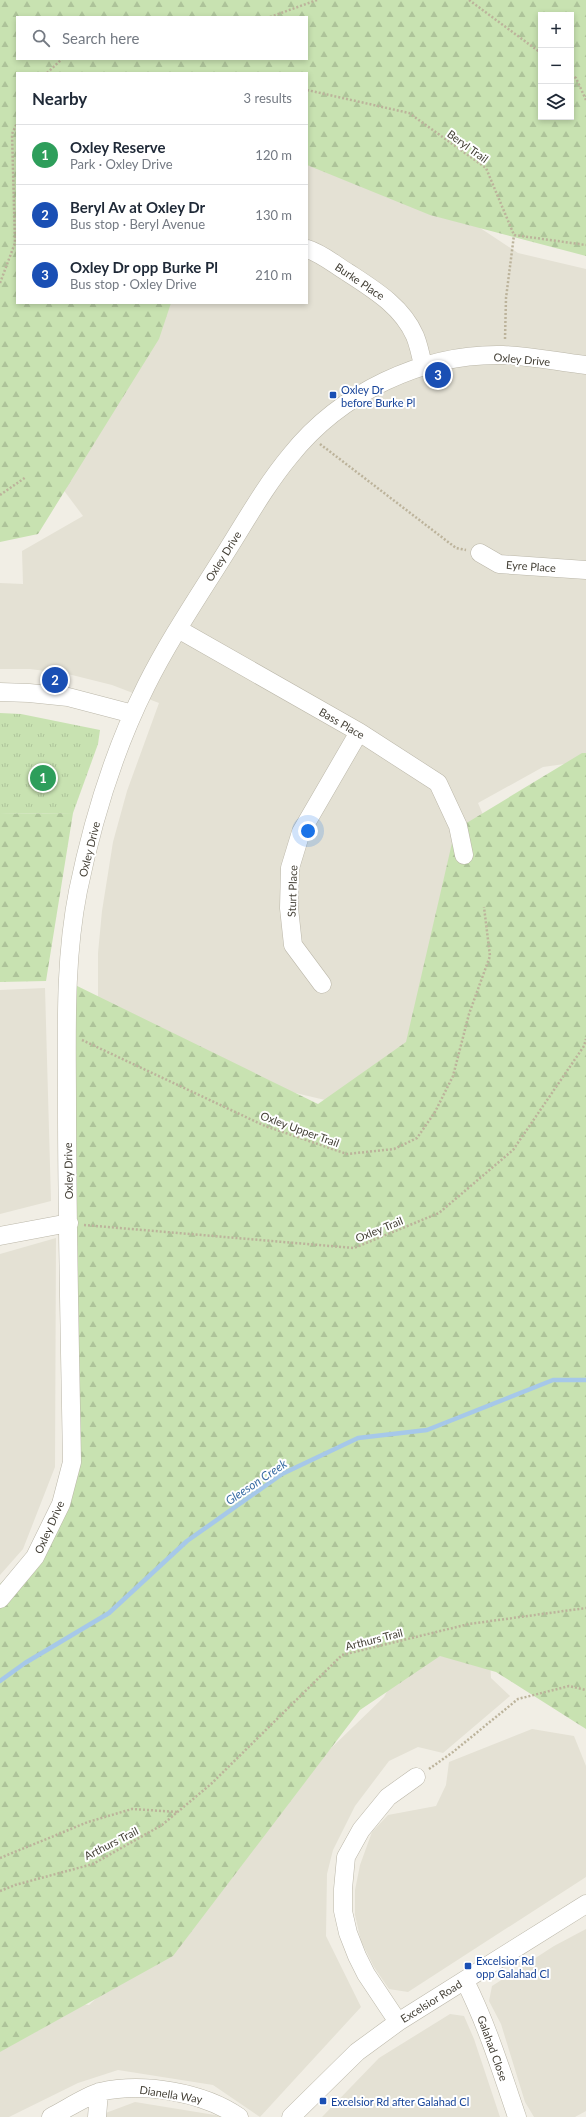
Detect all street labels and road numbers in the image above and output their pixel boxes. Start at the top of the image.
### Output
street label: Beryl Trail [445,127,491,165]
street label: Burke Place [333,260,387,302]
street label: Oxley Drive [493,350,551,368]
street label: Oxley Drive [202,528,244,584]
street label: Eyre Place [506,558,556,574]
street label: Bass Place [317,705,367,741]
street label: Oxley Drive [76,820,102,878]
street label: Sturt Place [285,865,299,917]
street label: Oxley Upper Trail [259,1109,341,1149]
street label: Oxley Drive [61,1142,75,1200]
street label: Oxley Trail [353,1214,405,1244]
street label: Oxley Drive [32,1498,67,1556]
street label: Arthurs Trail [344,1626,404,1652]
street label: Arthurs Trail [82,1824,140,1862]
street label: Excelsior Road [398,1977,464,2025]
street label: Galahad Close [475,2013,511,2083]
street label: Dianella Way [139,2083,204,2105]

